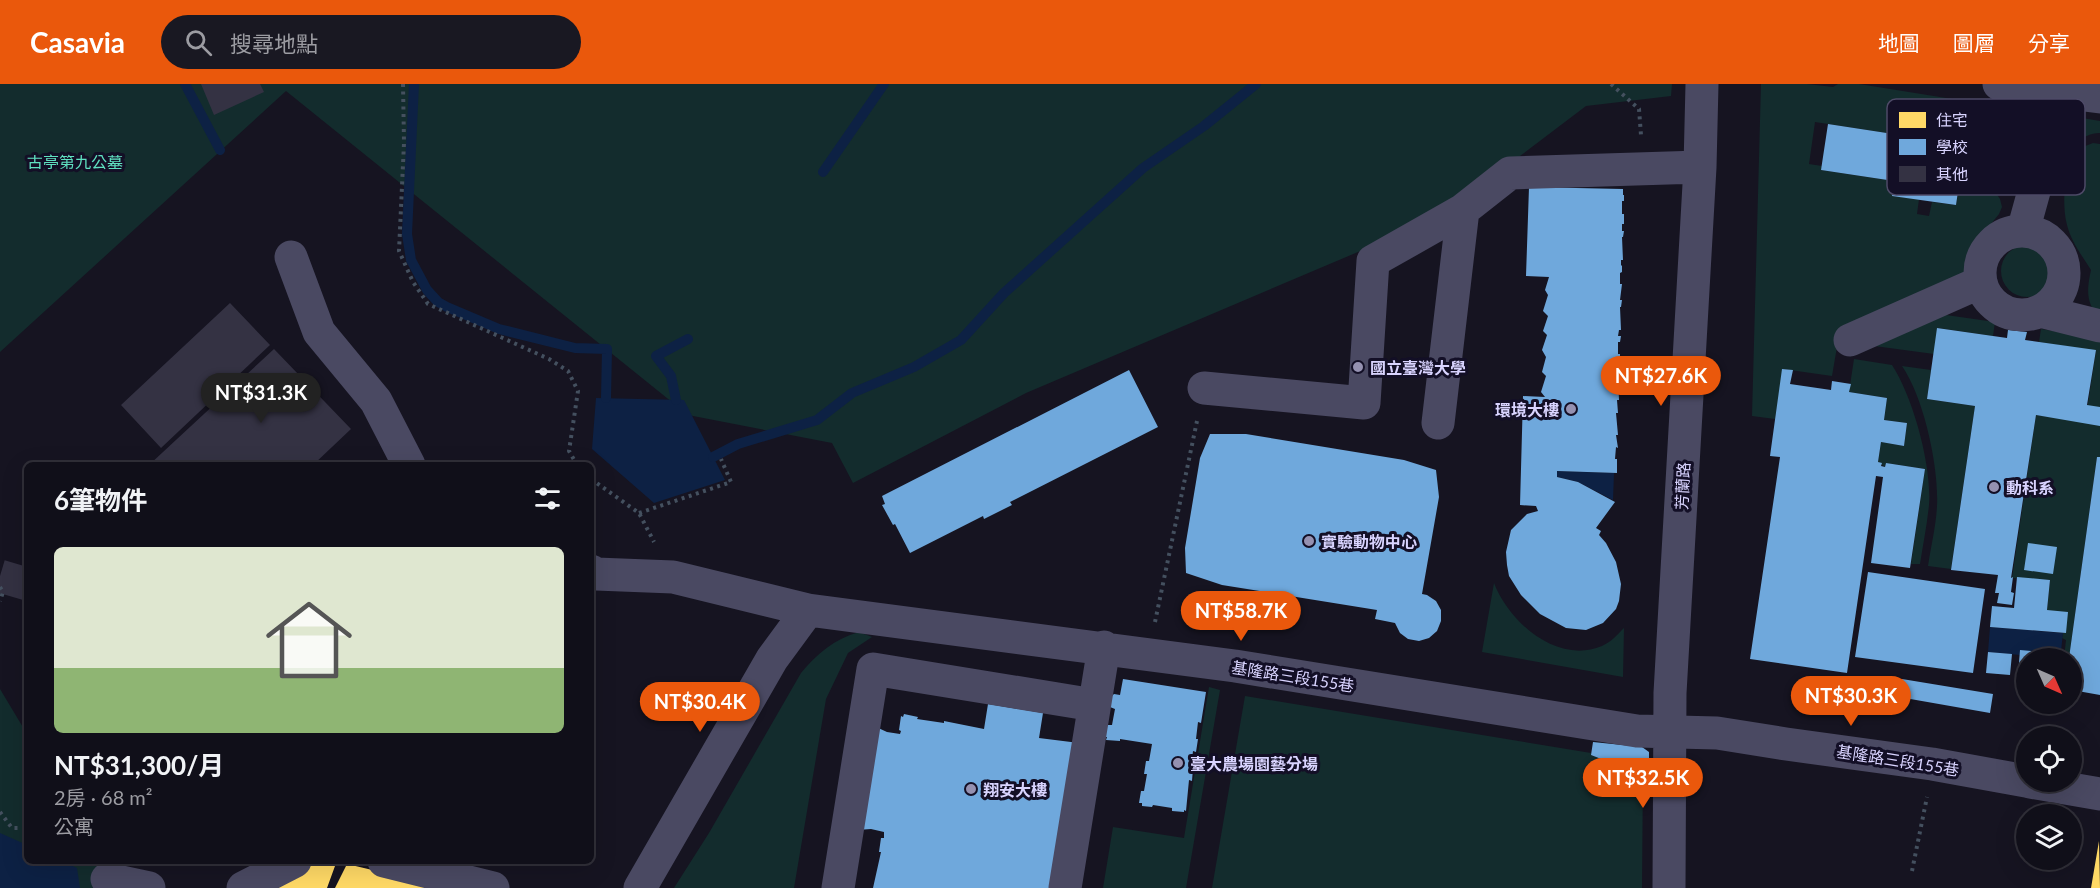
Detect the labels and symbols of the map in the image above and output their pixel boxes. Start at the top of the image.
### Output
legend [1887,99,2085,195]
text: 住宅 [1936,110,1968,129]
text: 學校 [1936,137,1968,156]
park label: 古亭第九公墓 [27,152,123,171]
text: 其他 [1936,164,1968,183]
pin: NT$27.6K [1599,356,1723,407]
place label: 國立臺灣大學 [1370,358,1466,377]
marker: 國立臺灣大學 [1351,360,1365,374]
pin: NT$31.3K [199,373,323,424]
place label: 環境大樓 [1495,400,1559,419]
marker: 環境大樓 [1564,402,1578,416]
street label: 芳蘭路 [1671,462,1693,510]
place label: 動科系 [2006,478,2054,497]
marker: 動科系 [1987,480,2001,494]
place label: 實驗動物中心 [1321,532,1417,551]
marker: 實驗動物中心 [1302,534,1316,548]
pin: NT$58.7K [1179,591,1303,642]
north arrow [2016,648,2082,714]
street label: 基隆路三段155巷 [1230,657,1356,695]
pin: NT$30.3K [1789,676,1913,727]
pin: NT$30.4K [638,682,762,733]
street label: 基隆路三段155巷 [1835,741,1961,779]
place label: 臺大農場園藝分場 [1190,754,1318,773]
marker: 臺大農場園藝分場 [1171,756,1185,770]
pin: NT$32.5K [1581,758,1705,809]
place label: 翔安大樓 [983,780,1047,799]
marker: 翔安大樓 [964,782,978,796]

